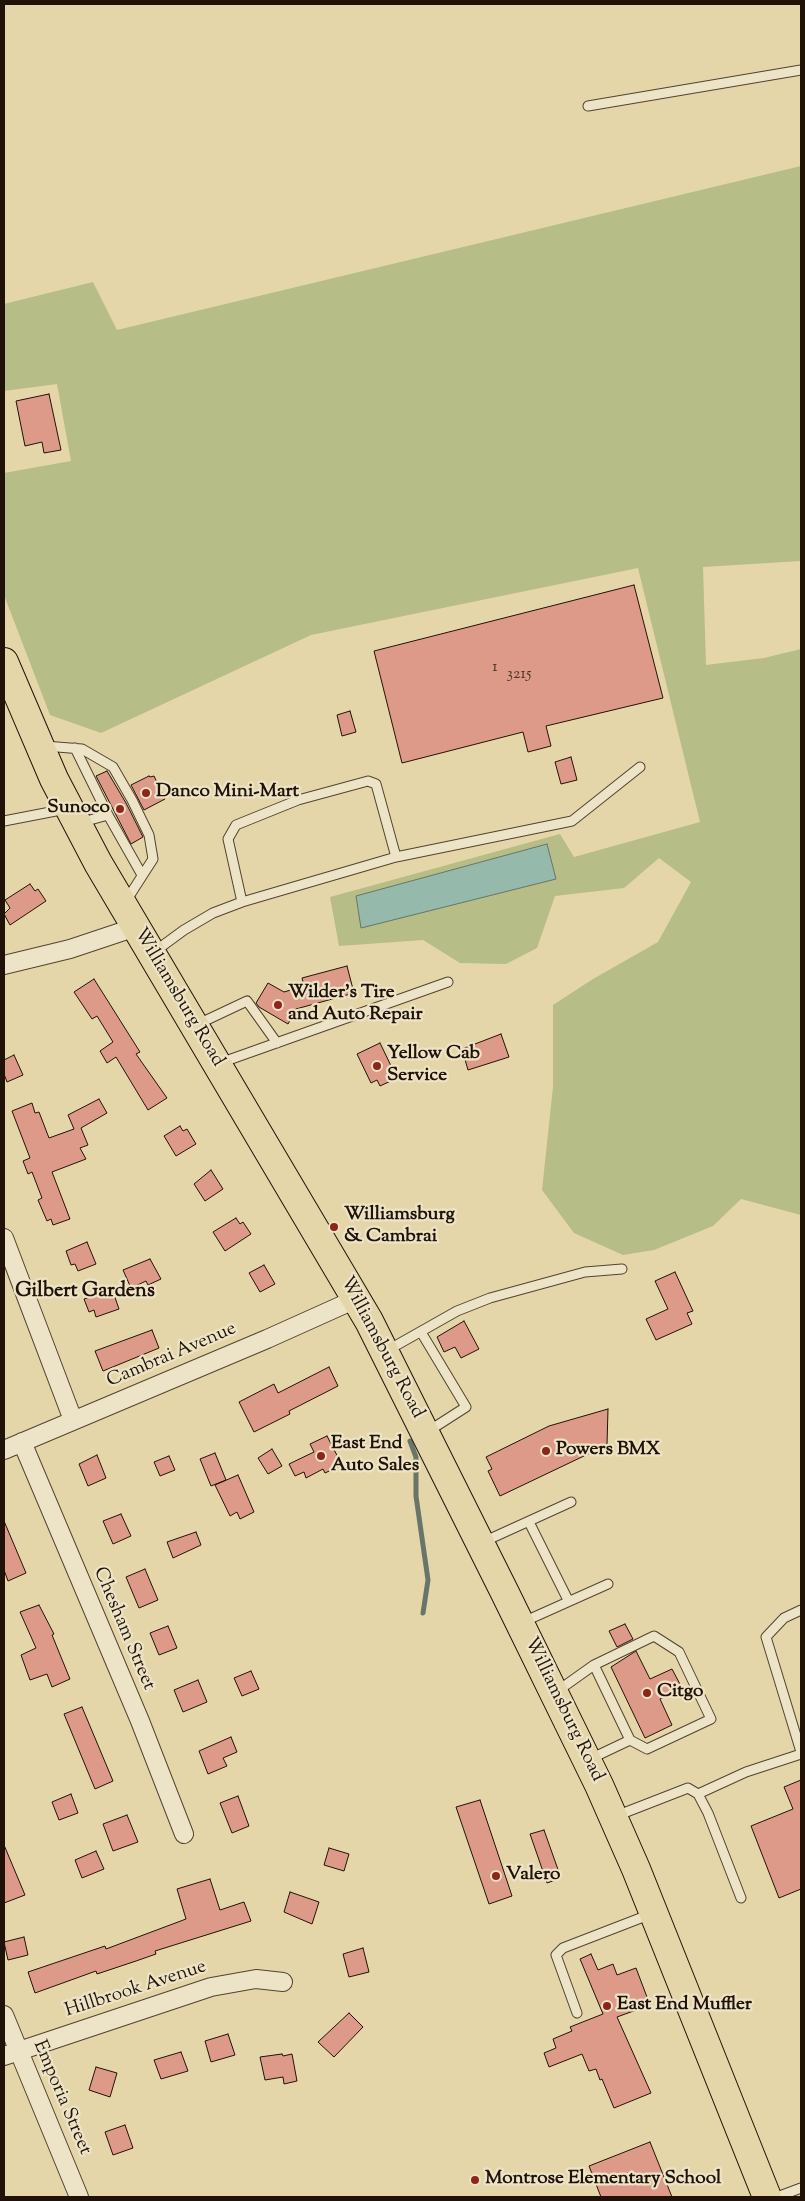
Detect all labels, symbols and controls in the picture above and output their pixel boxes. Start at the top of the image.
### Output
house number: 1 [492,658,498,678]
house number: 3215 [507,665,531,685]
place label: Danco Mini-Mart [156,782,299,804]
marker: Danco Mini-Mart [140,787,152,799]
place label: Sunoco [47,798,110,820]
marker: Sunoco [114,803,126,815]
street label: Williamsburg Road [128,925,228,1071]
place label: Wilder's Tire and Auto Repair [288,983,423,1027]
marker: Wilder's Tire and Auto Repair [272,999,284,1011]
place label: Yellow Cab Service [387,1044,480,1088]
marker: Yellow Cab Service [371,1060,383,1072]
place label: Williamsburg & Cambrai [344,1205,455,1249]
marker: Williamsburg & Cambrai [328,1221,340,1233]
street label: Williamsburg Road [334,1273,428,1423]
district label: Gilbert Gardens [15,1281,155,1305]
street label: Cambrai Avenue [104,1318,240,1394]
place label: East End Auto Sales [331,1434,419,1478]
place label: Powers BMX [556,1440,660,1462]
marker: Powers BMX [540,1445,552,1457]
marker: East End Auto Sales [315,1450,327,1462]
street label: Chesham Street [87,1564,159,1694]
street label: Williamsburg Road [518,1634,608,1786]
place label: Citgo [657,1682,703,1704]
marker: Citgo [641,1687,653,1699]
place label: Valero [506,1865,560,1887]
marker: Valero [490,1870,502,1882]
street label: Hillbrook Avenue [62,1956,210,2024]
place label: East End Muffler [617,1995,752,2017]
marker: East End Muffler [601,2000,613,2012]
street label: Emporia Street [27,2037,95,2159]
place label: Montrose Elementary School [485,2169,721,2191]
marker: Montrose Elementary School [469,2174,481,2186]

